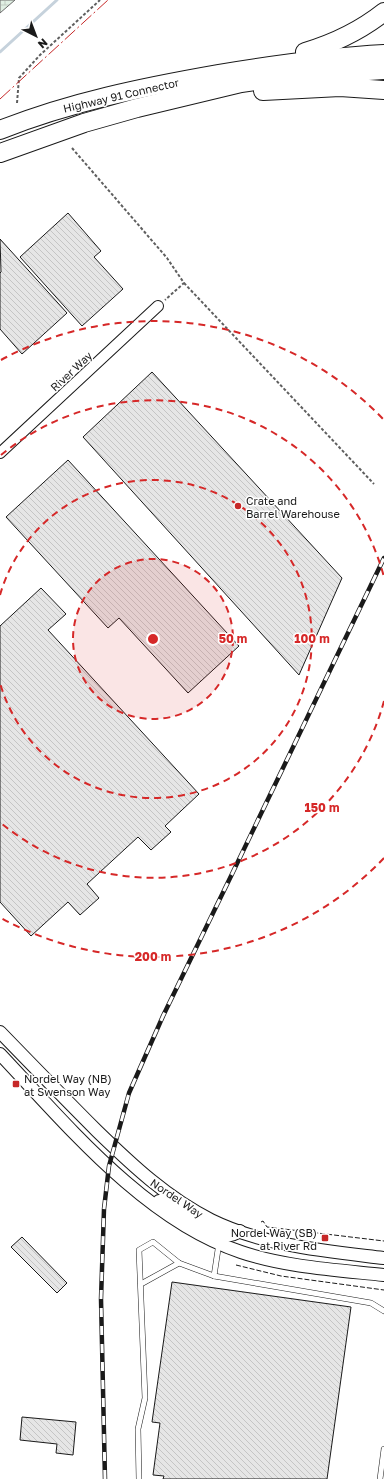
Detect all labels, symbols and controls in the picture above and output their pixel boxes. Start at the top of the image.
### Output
north arrow [16,16,56,56]
text: N [36,36,50,51]
street label: Highway 91 Connector [62,75,181,115]
street label: River Way [48,348,94,394]
place label: Crate and Barrel Warehouse [246,494,340,520]
marker: Crate and Barrel Warehouse [233,501,243,511]
text: 50 m [219,631,247,646]
text: 100 m [294,631,330,646]
centre of rings [146,632,160,646]
text: 150 m [305,800,339,815]
text: 200 m [135,949,171,964]
place label: Nordel Way (NB) at Swenson Way [24,1072,112,1098]
marker: Nordel Way (NB) at Swenson Way [11,1079,21,1089]
street label: Nordel Way [148,1176,206,1220]
place label: Nordel Way (SB) at River Rd [231,1226,317,1252]
marker: Nordel Way (SB) at River Rd [320,1233,330,1243]

